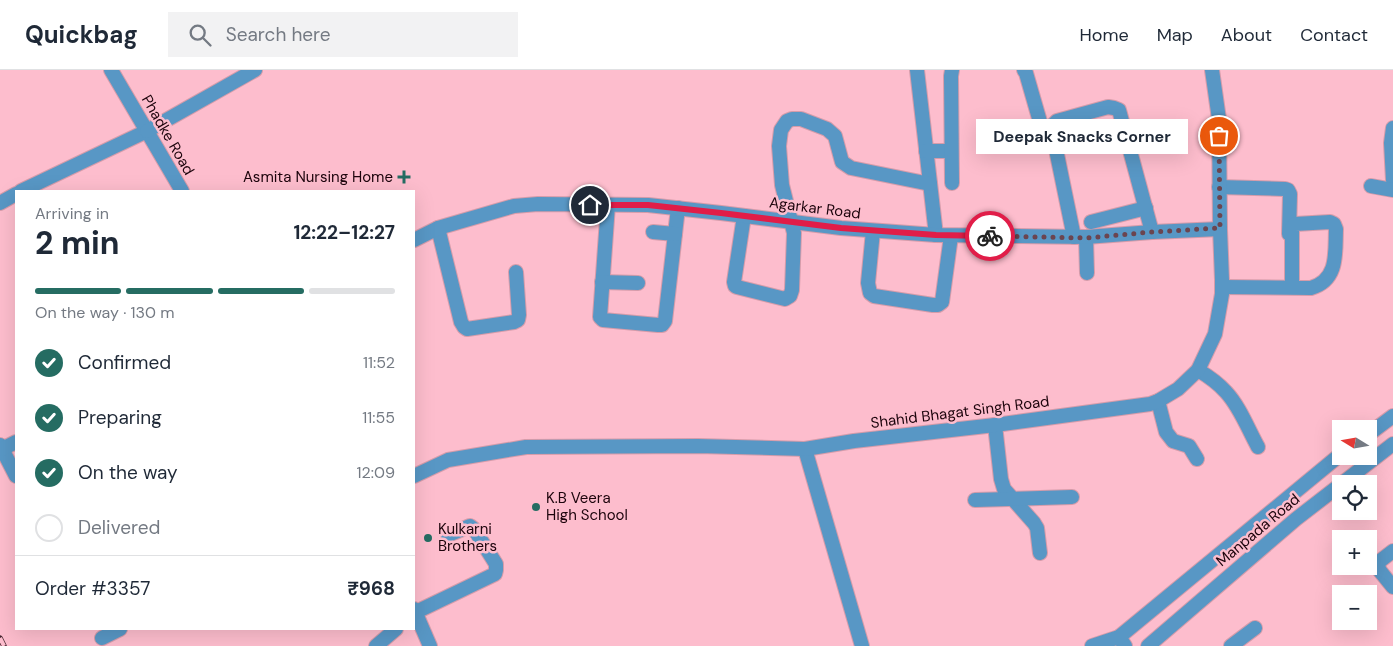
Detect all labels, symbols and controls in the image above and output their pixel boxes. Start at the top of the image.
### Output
search box [168,12,518,57]
text: Quickbag [25,19,138,50]
icon: search [186,21,214,49]
text: Search here [226,22,331,47]
text: Home [1079,23,1129,47]
text: Map [1157,23,1193,47]
text: About [1221,23,1272,47]
text: Contact [1300,23,1368,47]
street label: Phadke Road [137,91,199,179]
pin [1198,115,1240,157]
callout: Deepak Snacks Corner [976,118,1189,154]
icon: bag [1205,122,1233,150]
text: Deepak Snacks Corner [993,126,1171,147]
place label: Asmita Nursing Home [243,167,393,187]
marker: Asmita Nursing Home [397,170,411,184]
pin [569,184,611,226]
icon: home [576,191,604,219]
street label: Agarkar Road [768,192,862,224]
text: Arriving in [35,203,109,224]
courier [965,211,1015,261]
text: 12:22–12:27 [293,220,395,245]
text: 2 min [35,222,120,264]
icon: bike [976,222,1004,250]
text: On the way · 130 m [35,302,175,323]
icon: check [35,349,63,377]
text: Confirmed [78,350,171,375]
text: 11:52 [363,352,395,373]
street label: Shahid Bhagat Singh Road [869,391,1051,433]
icon: check [35,404,63,432]
text: Preparing [78,405,162,430]
text: 11:55 [362,407,395,428]
north arrow [1332,420,1378,465]
map controls [1332,420,1377,630]
icon: check [35,459,63,487]
text: On the way [78,460,178,485]
text: 12:09 [357,462,395,483]
button: locate [1332,475,1377,520]
place label: K.B Veera High School [546,488,628,525]
street label: Manpada Road [1212,489,1304,571]
marker: K.B Veera High School [530,501,542,513]
text: Delivered [78,515,160,540]
place label: Kulkarni Brothers [438,519,497,556]
button: + [1332,530,1377,575]
marker: Kulkarni Brothers [422,532,434,544]
text: Order #3357 [35,576,150,601]
text: ₹968 [347,576,395,601]
button: − [1332,585,1377,630]

